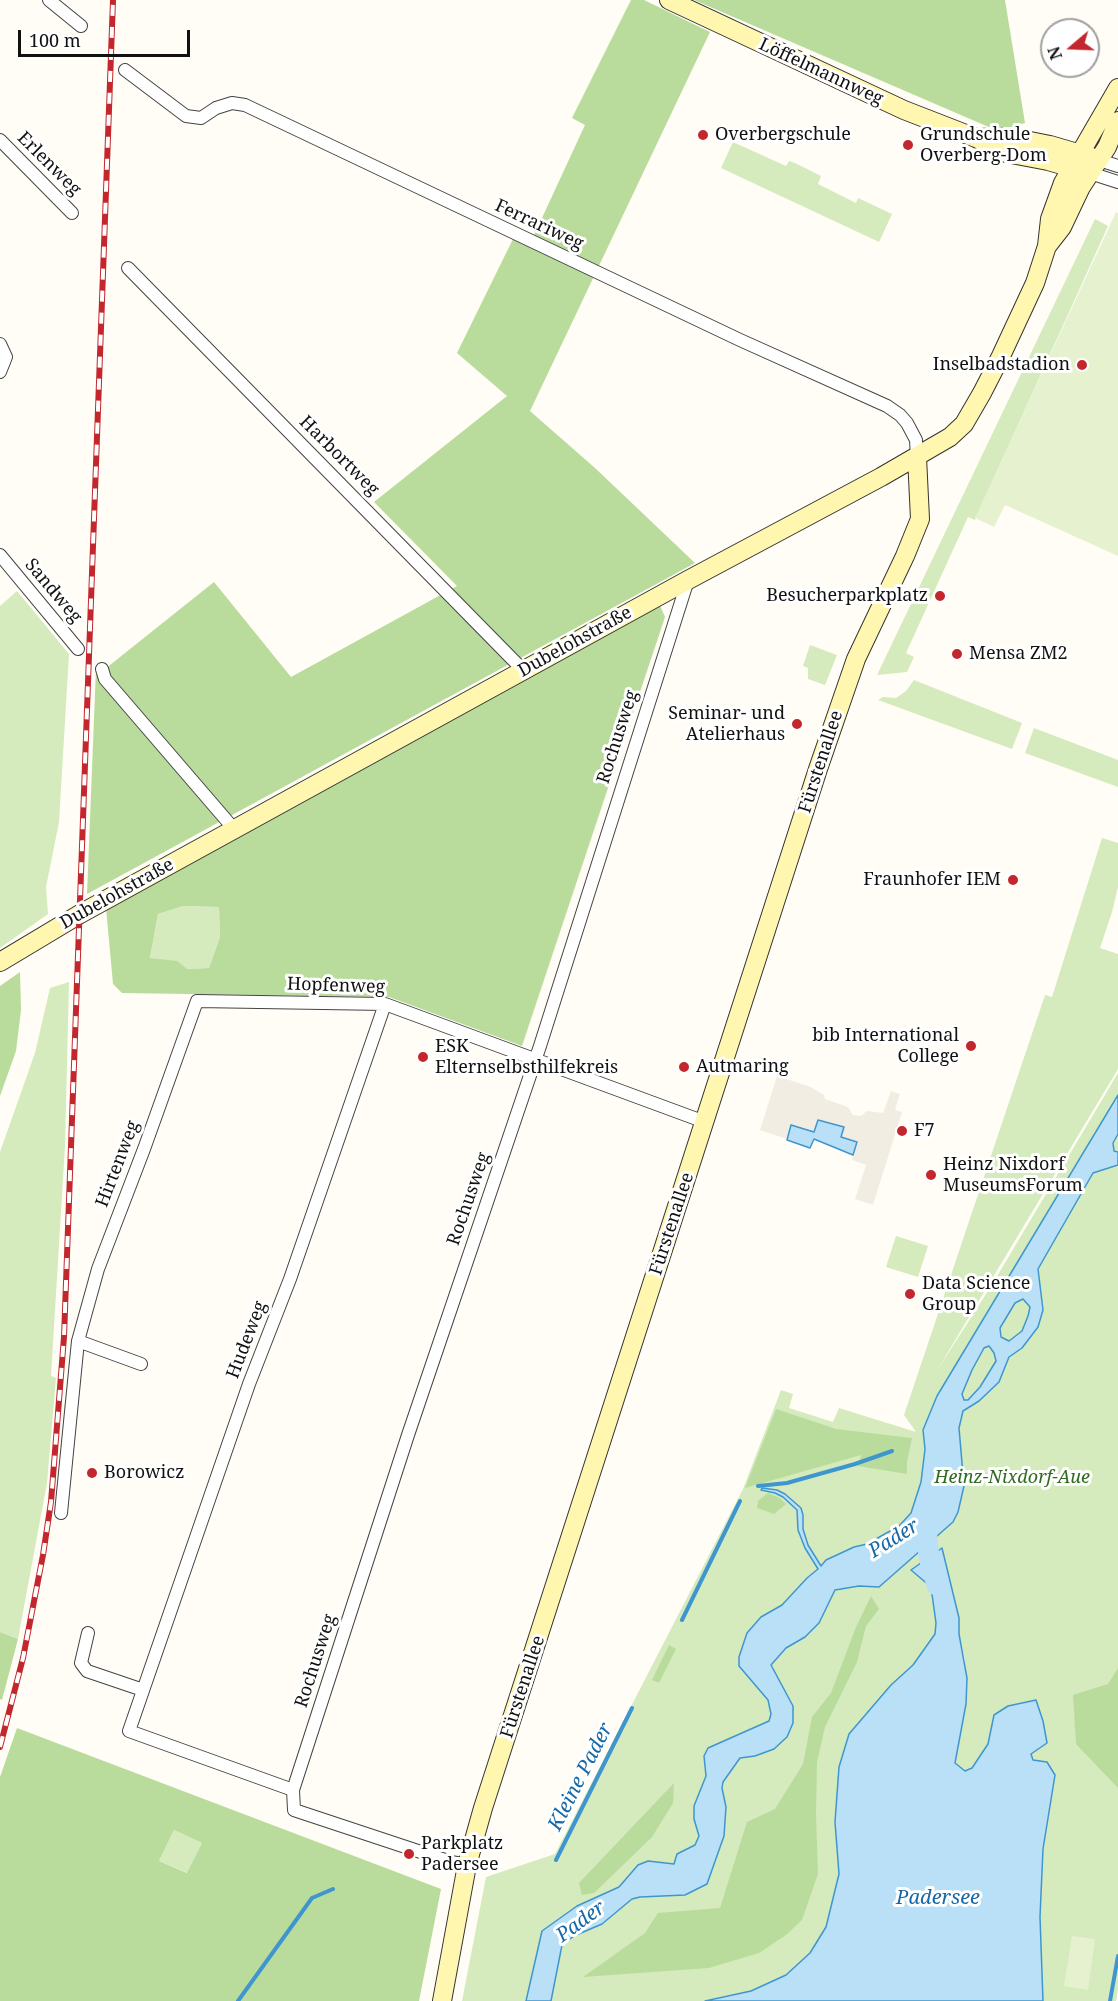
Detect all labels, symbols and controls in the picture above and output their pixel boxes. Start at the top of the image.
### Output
scale bar [21,18,194,56]
north arrow [1040,18,1100,78]
text: 100 m [29,28,81,52]
street label: Löffelmannweg [755,34,887,110]
text: N [1042,44,1067,63]
place label: Overbergschule [715,124,851,146]
place label: Grundschule Overberg-Dom [920,124,1047,166]
street label: Erlenweg [13,128,85,200]
marker: Overbergschule [696,128,710,142]
marker: Grundschule Overberg-Dom [901,138,915,152]
street label: Ferrariweg [491,195,587,255]
place label: Inselbadstadion [933,354,1070,376]
marker: Inselbadstadion [1075,358,1089,372]
street label: Harbortweg [295,412,383,500]
street label: Sandweg [20,554,86,628]
place label: Besucherparkplatz [766,585,928,607]
marker: Besucherparkplatz [933,589,947,603]
street label: Dubelohstraße [514,602,636,682]
place label: Mensa ZM2 [969,643,1068,665]
marker: Mensa ZM2 [950,647,964,661]
street label: Rochusweg [593,688,643,786]
place label: Seminar- und Atelierhaus [668,703,785,746]
street label: Fürstenallee [794,708,848,816]
marker: Seminar- und Atelierhaus [790,717,804,731]
street label: Dubelohstraße [56,854,178,934]
place label: Fraunhofer IEM [863,869,1001,891]
marker: Fraunhofer IEM [1006,873,1020,887]
street label: Hopfenweg [286,973,386,999]
place label: bib International College [812,1025,959,1068]
place label: ESK Elternselbsthilfekreis [435,1036,618,1078]
marker: bib International College [964,1039,978,1053]
marker: ESK Elternselbsthilfekreis [416,1050,430,1064]
place label: Autmaring [696,1056,789,1078]
marker: Autmaring [677,1060,691,1074]
street label: Hirtenweg [92,1118,144,1210]
place label: F7 [914,1120,935,1142]
marker: F7 [895,1124,909,1138]
street label: Rochusweg [443,1150,495,1248]
place label: Heinz Nixdorf MuseumsForum [943,1154,1083,1196]
marker: Heinz Nixdorf MuseumsForum [924,1168,938,1182]
street label: Fürstenallee [645,1170,699,1278]
place label: Data Science Group [922,1273,1031,1316]
marker: Data Science Group [903,1287,917,1301]
street label: Hudeweg [222,1298,272,1382]
place label: Borowicz [104,1462,184,1484]
marker: Borowicz [85,1466,99,1480]
park label: Heinz-Nixdorf-Aue [934,1467,1090,1489]
water label: Pader [864,1514,924,1564]
street label: Rochusweg [291,1612,341,1710]
street label: Fürstenallee [496,1633,550,1741]
water label: Kleine Pader [544,1719,618,1835]
place label: Parkplatz Padersee [421,1833,503,1876]
marker: Parkplatz Padersee [402,1847,416,1861]
water label: Padersee [896,1886,980,1910]
water label: Pader [552,1896,610,1948]

